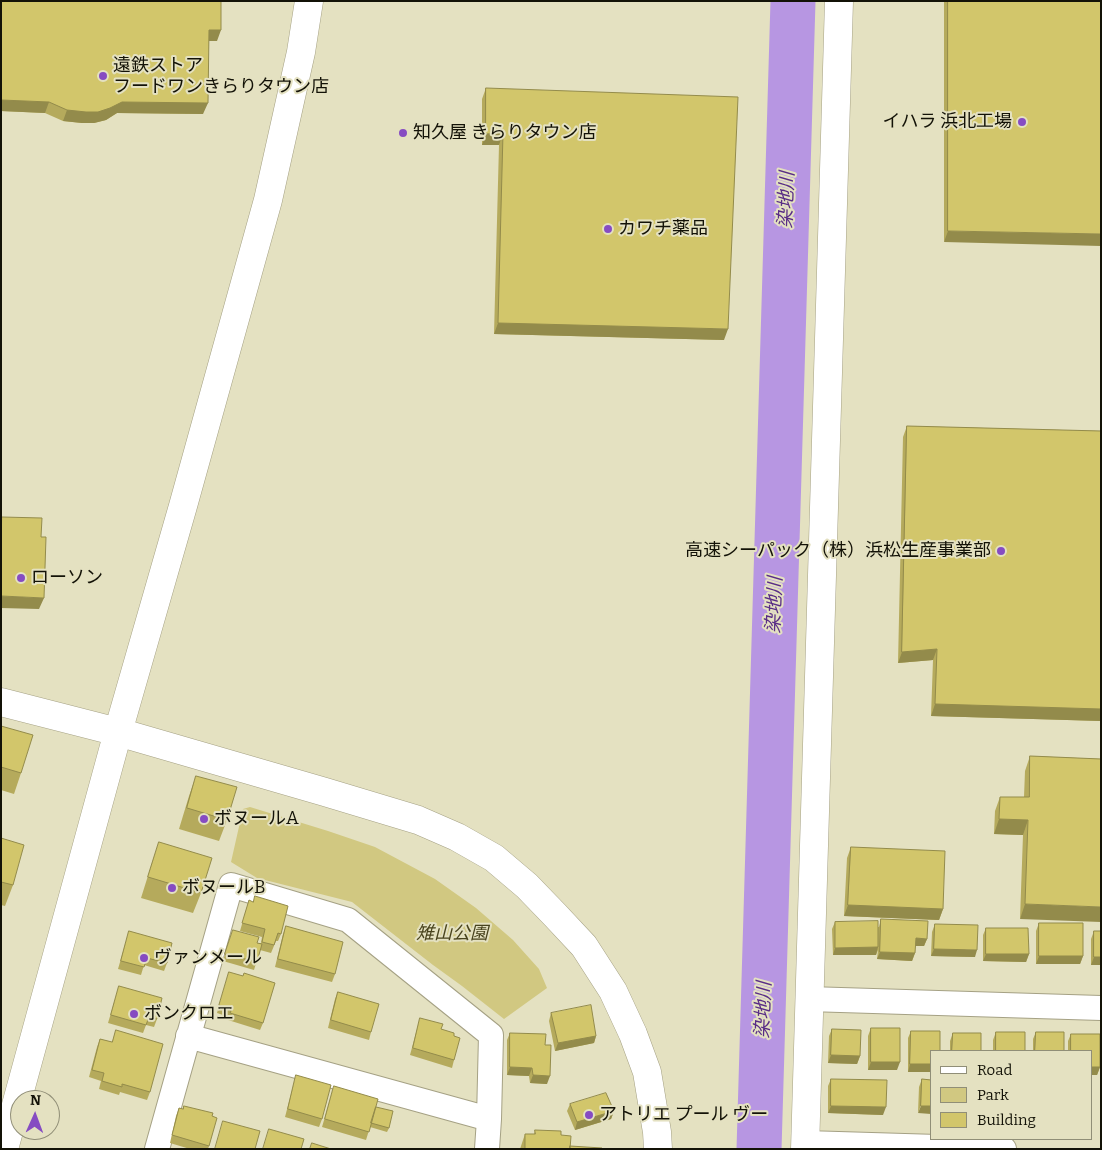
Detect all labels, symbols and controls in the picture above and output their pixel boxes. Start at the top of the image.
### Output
place label: 遠鉄ストア フードワンきらりタウン店 [113,55,329,98]
marker: 遠鉄ストア フードワンきらりタウン店 [97,70,109,82]
place label: イハラ 浜北工場 [882,111,1012,133]
marker: イハラ 浜北工場 [1016,116,1028,128]
place label: 知久屋 きらりタウン店 [413,122,597,144]
marker: 知久屋 きらりタウン店 [397,127,409,139]
water label: 染地川 [775,171,799,229]
place label: カワチ薬品 [618,218,708,240]
marker: カワチ薬品 [602,223,614,235]
place label: 高速シーパック（株）浜松生産事業部 [685,540,991,562]
marker: 高速シーパック（株）浜松生産事業部 [995,545,1007,557]
place label: ローソン [31,567,103,589]
marker: ローソン [15,572,27,584]
water label: 染地川 [763,576,787,634]
place label: ボヌールA [214,808,299,830]
marker: ボヌールA [198,813,210,825]
place label: ボヌールB [182,877,266,899]
marker: ボヌールB [166,882,178,894]
park label: 雉山公園 [416,923,488,945]
place label: ヴァンメール [154,947,262,969]
marker: ヴァンメール [138,952,150,964]
water label: 染地川 [752,981,776,1039]
place label: ボンクロエ [144,1003,234,1025]
marker: ボンクロエ [128,1008,140,1020]
legend [930,1050,1092,1140]
text: Road [977,1061,1012,1079]
text: Park [977,1086,1009,1104]
north arrow [10,1090,60,1140]
text: N [30,1092,41,1109]
place label: アトリエ プール ヴー [599,1104,768,1126]
marker: アトリエ プール ヴー [583,1109,595,1121]
text: Building [977,1111,1036,1129]

